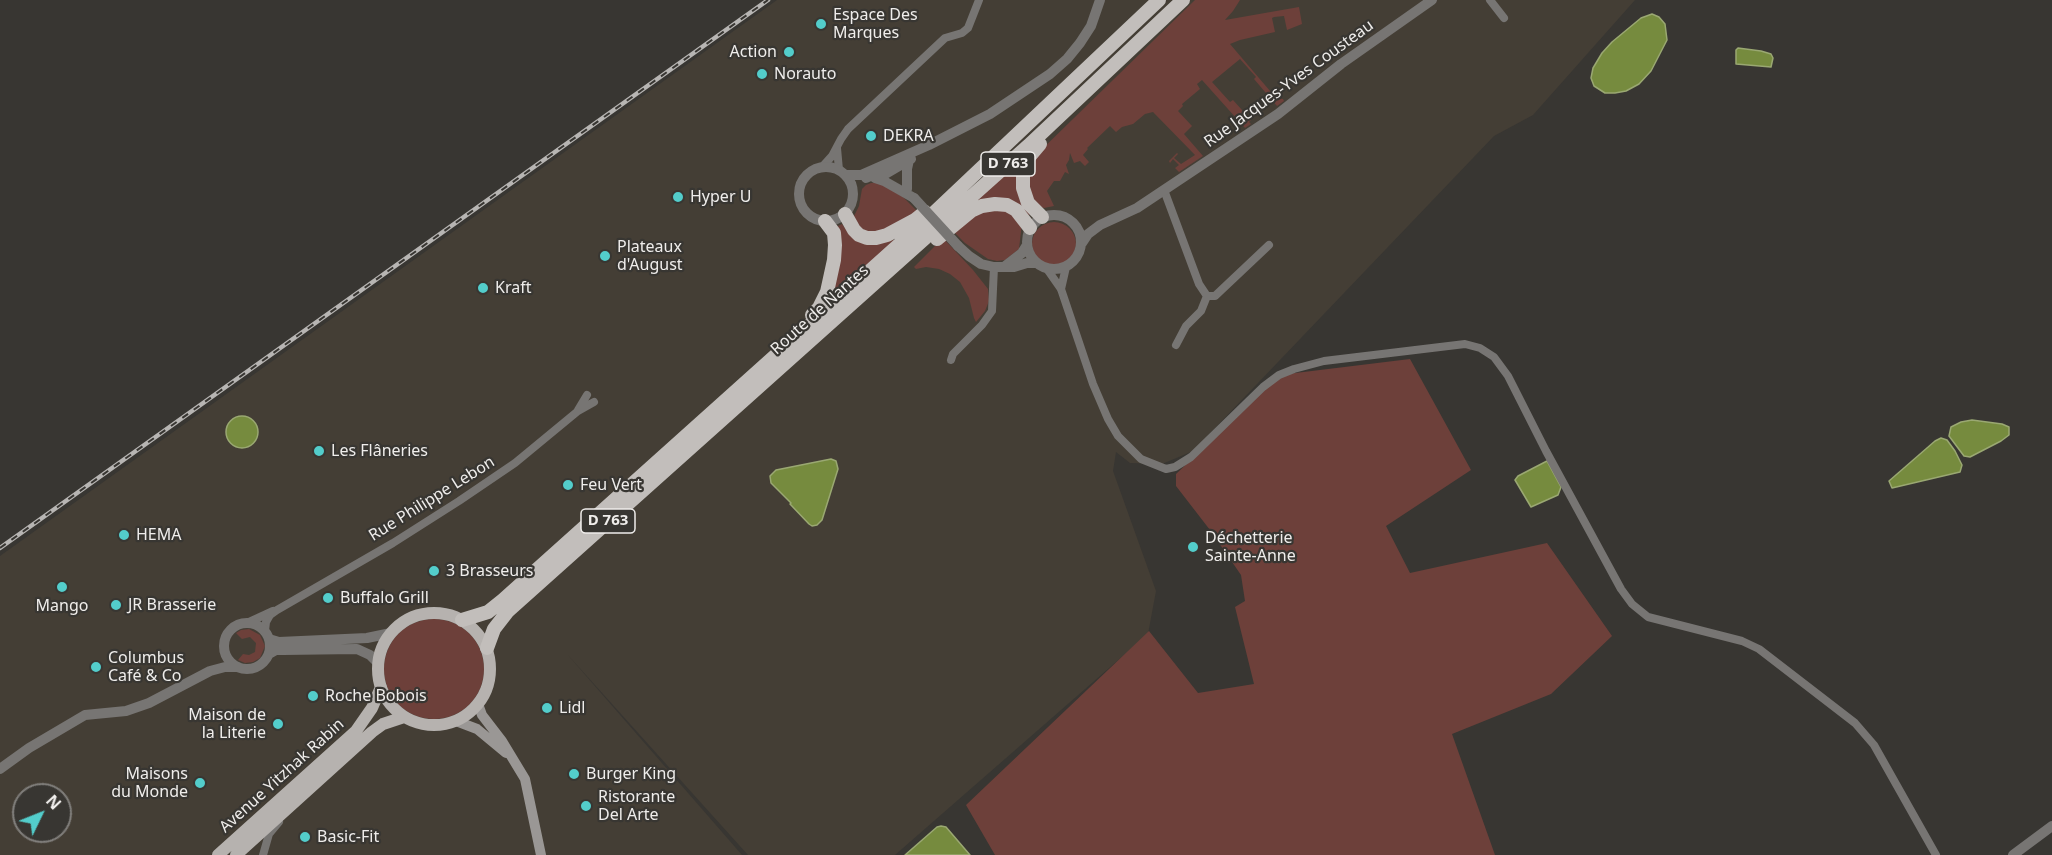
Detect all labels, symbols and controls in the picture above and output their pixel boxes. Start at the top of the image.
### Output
place label: Espace Des Marques [833,5,918,43]
street label: Rue Jacques-Yves Cousteau [1201,16,1377,152]
marker: Espace Des Marques [814,17,828,31]
place label: Action [730,42,777,62]
marker: Action [782,45,796,59]
place label: Norauto [774,64,836,84]
marker: Norauto [755,67,769,81]
place label: DEKRA [883,126,934,146]
marker: DEKRA [864,129,878,143]
road number: D 763 [981,152,1035,176]
place label: Hyper U [690,187,751,207]
marker: Hyper U [671,190,685,204]
place label: Plateaux d'August [617,237,683,275]
marker: Plateaux d'August [598,249,612,263]
street label: Route de Nantes [767,261,873,359]
place label: Kraft [495,278,531,298]
marker: Kraft [476,281,490,295]
place label: Les Flâneries [331,441,428,461]
marker: Les Flâneries [312,444,326,458]
street label: Rue Philippe Lebon [366,453,498,545]
place label: Feu Vert [580,475,642,495]
marker: Feu Vert [561,478,575,492]
road number: D 763 [581,509,635,533]
place label: HEMA [136,525,181,545]
marker: HEMA [117,528,131,542]
place label: Déchetterie Sainte-Anne [1205,528,1296,566]
marker: Déchetterie Sainte-Anne [1186,540,1200,554]
place label: 3 Brasseurs [446,561,533,581]
marker: 3 Brasseurs [427,564,441,578]
marker: Mango [55,580,69,594]
place label: Buffalo Grill [340,588,429,608]
marker: Buffalo Grill [321,591,335,605]
place label: JR Brasserie [128,595,216,615]
place label: Mango [36,596,88,616]
marker: JR Brasserie [109,598,123,612]
place label: Columbus Café & Co [108,648,184,686]
marker: Columbus Café & Co [89,660,103,674]
place label: Roche Bobois [325,686,427,706]
marker: Roche Bobois [306,689,320,703]
place label: Lidl [559,698,585,718]
marker: Lidl [540,701,554,715]
place label: Maison de la Literie [188,705,266,743]
street label: Avenue Yitzhak Rabin [216,715,348,837]
marker: Maison de la Literie [271,717,285,731]
place label: Maisons du Monde [111,764,188,802]
place label: Burger King [586,764,676,784]
marker: Burger King [567,767,581,781]
marker: Maisons du Monde [193,776,207,790]
north arrow [12,783,72,843]
place label: Ristorante Del Arte [598,787,675,825]
text: N [41,790,66,814]
marker: Ristorante Del Arte [579,799,593,813]
place label: Basic-Fit [317,827,379,847]
marker: Basic-Fit [298,830,312,844]

